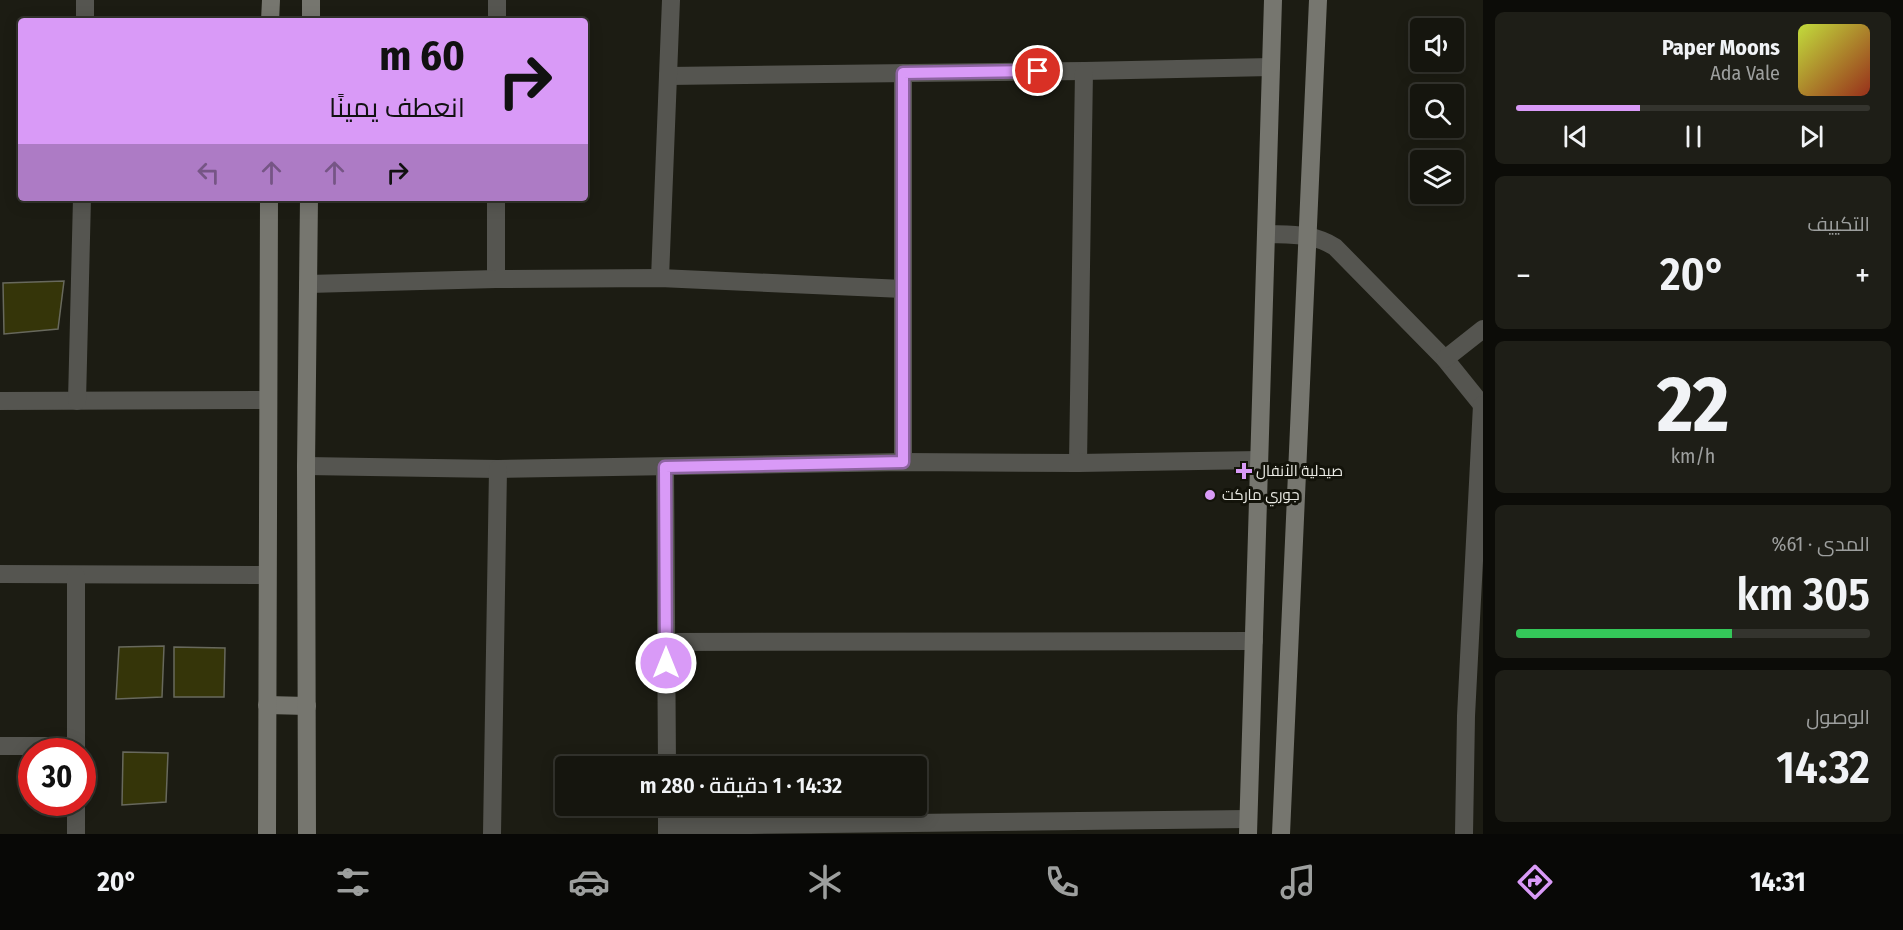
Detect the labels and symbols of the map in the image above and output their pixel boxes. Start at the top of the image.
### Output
pin [1012,45,1063,96]
place label: صيدلية الأنفال [1256,462,1343,480]
marker: صيدلية الأنفال [1237,464,1251,478]
place label: جوري ماركت [1222,486,1300,507]
marker: جوري ماركت [1203,488,1217,502]
position arrow [634,631,698,695]
speed limit sign: 30 [18,738,96,816]

